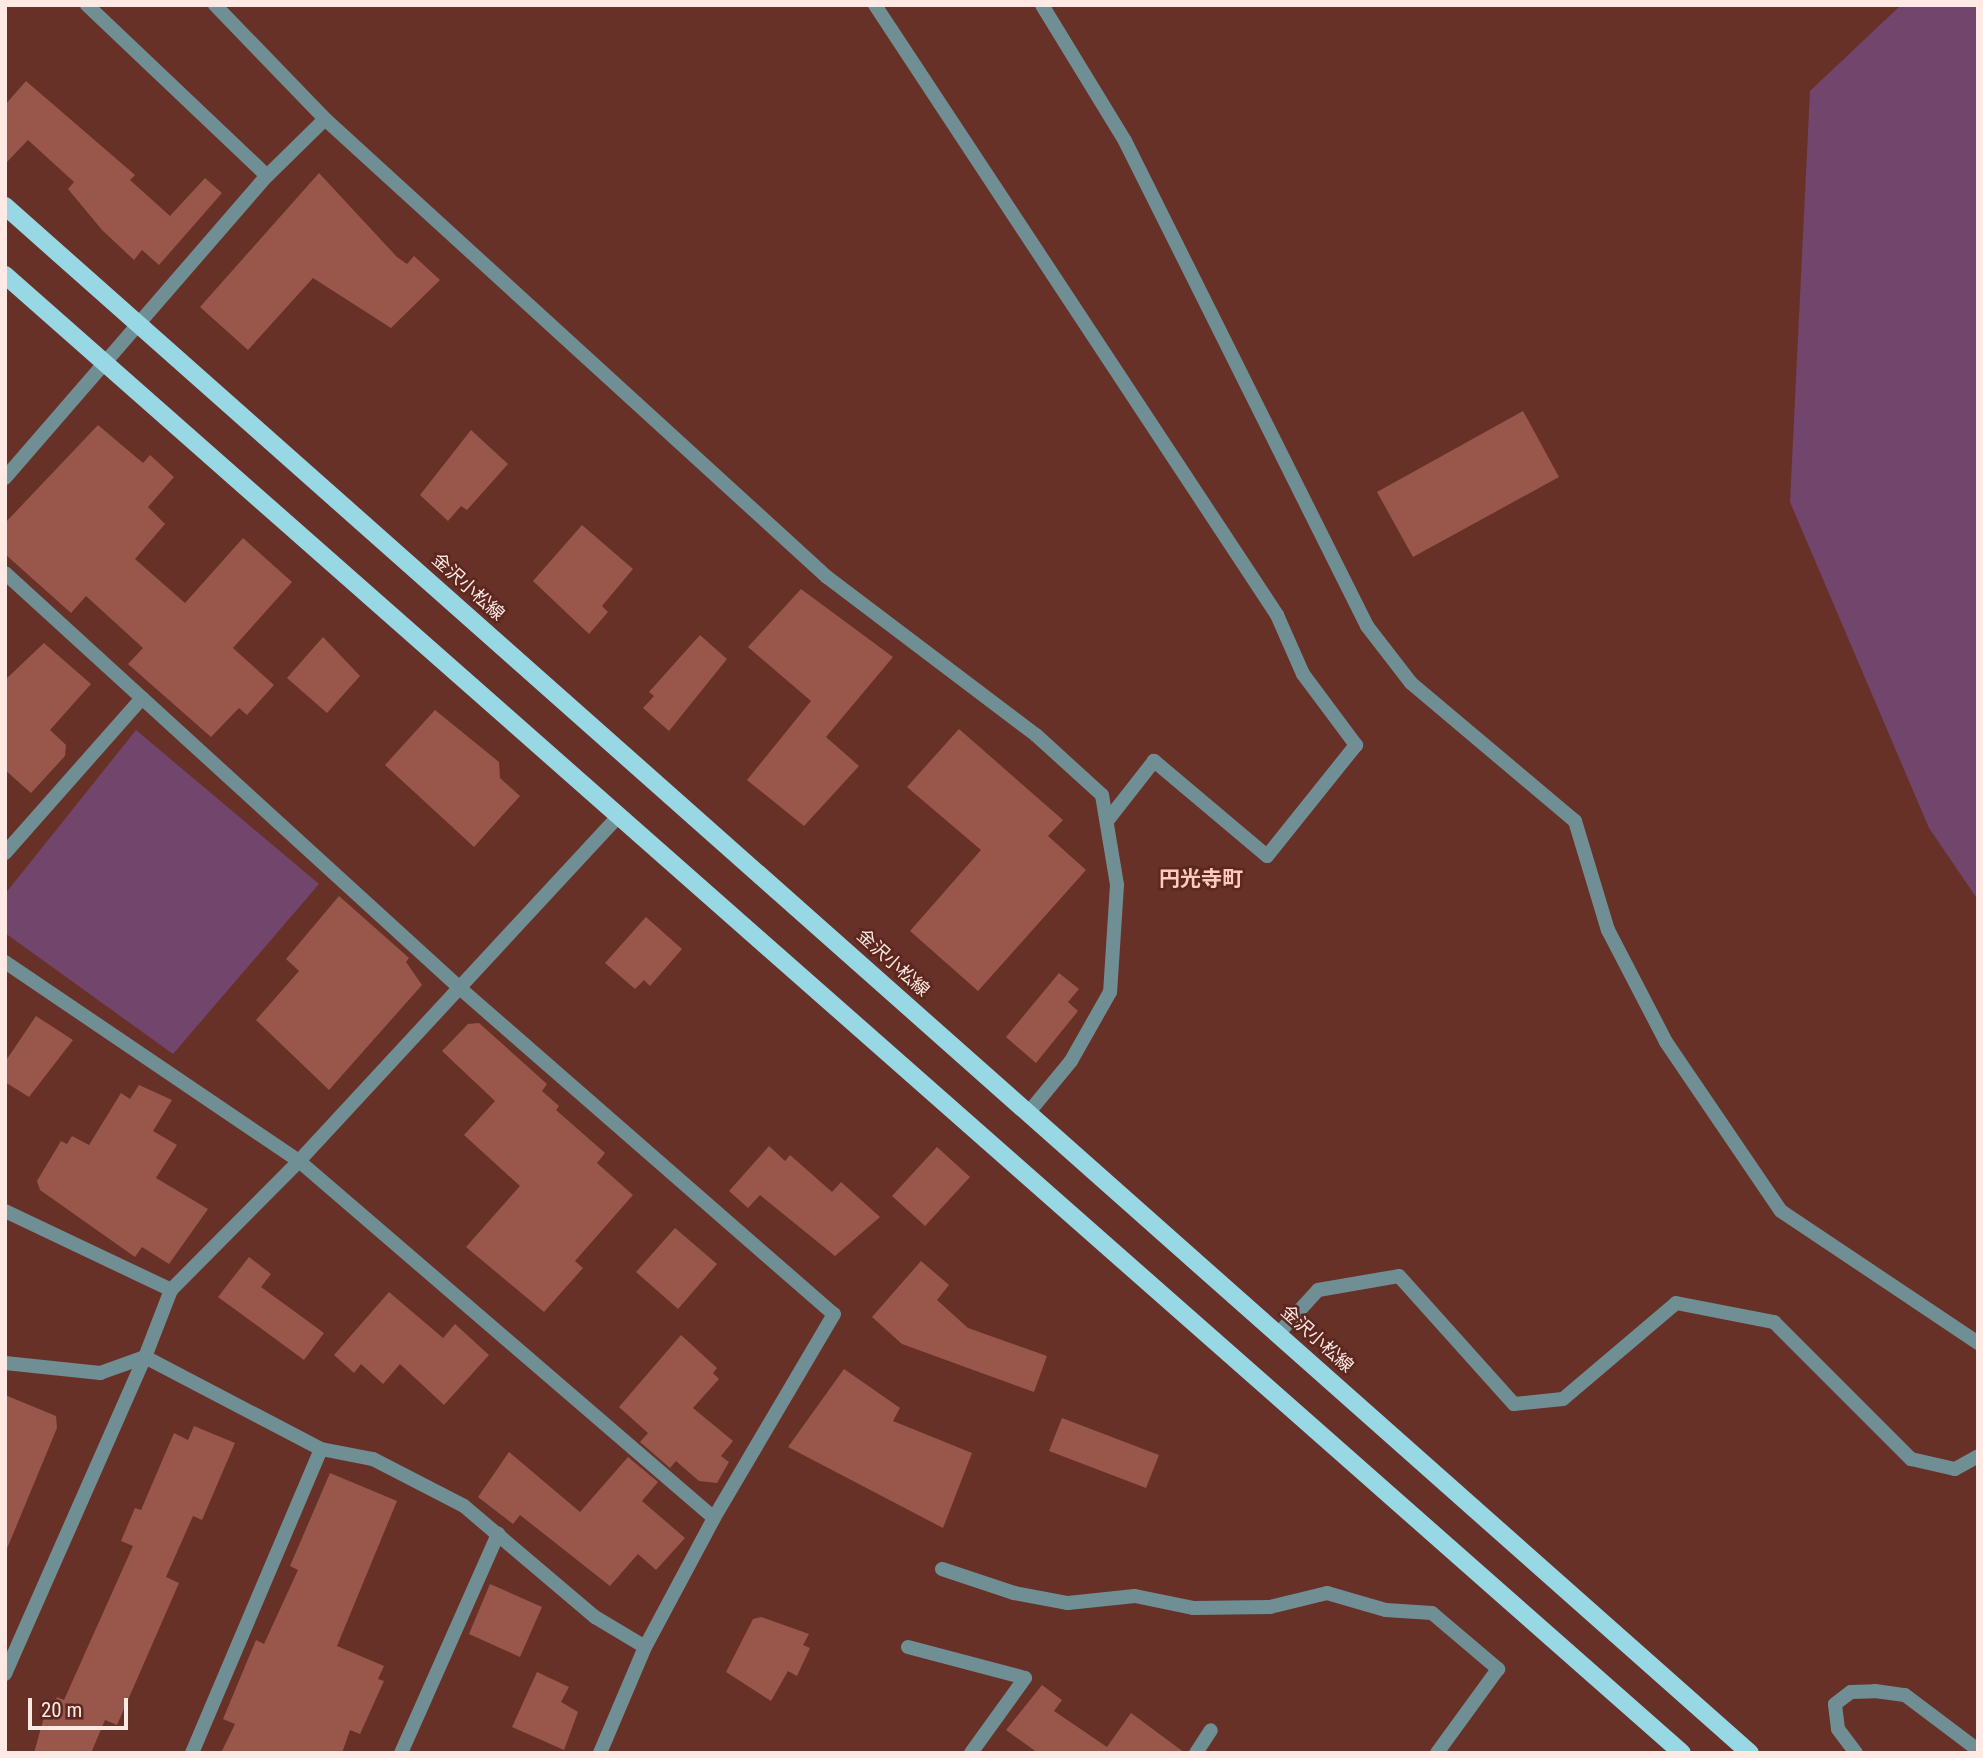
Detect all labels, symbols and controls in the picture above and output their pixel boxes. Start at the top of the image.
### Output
street label: 金沢小松線 [427,549,509,625]
district label: 円光寺町 [1159,866,1243,892]
street label: 金沢小松線 [852,925,934,1001]
street label: 金沢小松線 [1276,1301,1358,1377]
scale bar [32,1684,131,1728]
text: 20 m [41,1698,82,1722]

